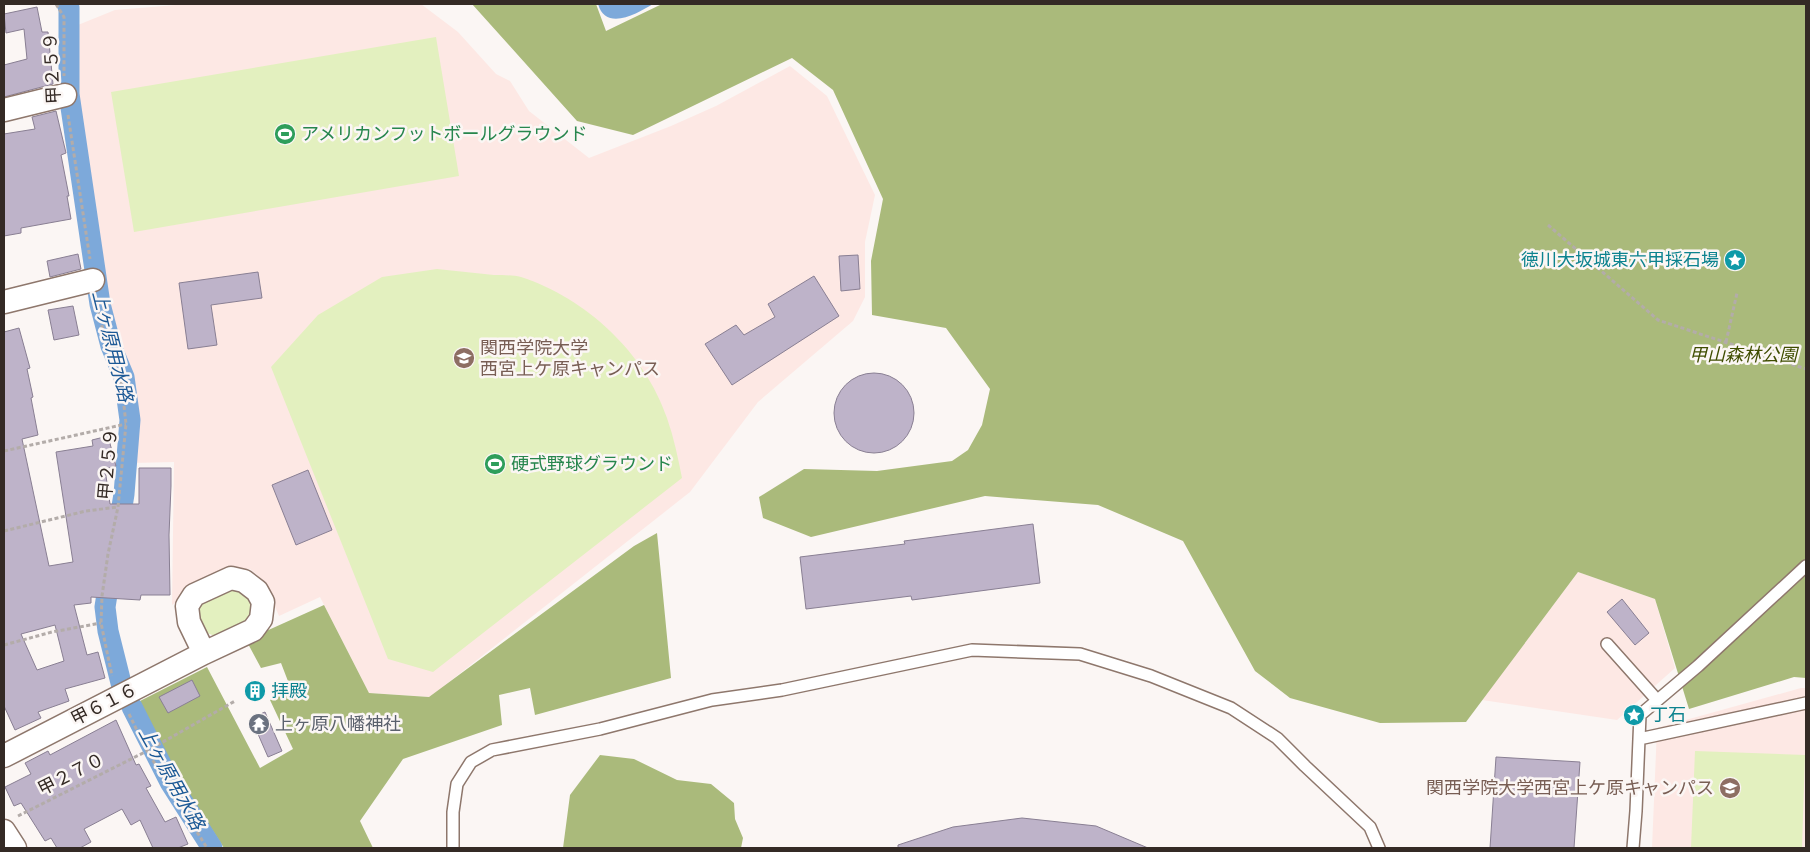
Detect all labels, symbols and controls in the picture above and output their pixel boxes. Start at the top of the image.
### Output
street label: 甲２５９ [37,31,65,105]
place label: アメリカンフットボールグラウンド [301,121,588,145]
sports icon: アメリカンフットボールグラウンド [273,122,297,146]
place label: 徳川大坂城東六甲採石場 [1521,247,1719,271]
place icon: 徳川大坂城東六甲採石場 [1723,248,1747,272]
water label: 上ヶ原用水路 [88,288,140,406]
place label: 関西学院大学 西宮上ケ原キャンパス [480,335,660,380]
park label: 甲山森林公園 [1689,342,1800,366]
school or university icon: 関西学院大学 西宮上ケ原キャンパス [452,346,476,370]
street label: 甲２５９ [92,427,122,501]
place label: 硬式野球グラウンド [511,451,673,475]
sports icon: 硬式野球グラウンド [483,452,507,476]
street label: 甲６１６ [66,676,141,730]
place label: 拝殿 [271,678,307,702]
building icon: 拝殿 [243,679,267,703]
place label: 丁石 [1650,702,1686,726]
place icon: 丁石 [1622,703,1646,727]
place label: 上ヶ原八幡神社 [275,711,401,735]
temple icon: 上ヶ原八幡神社 [247,712,271,736]
water label: 上ヶ原用水路 [134,722,212,835]
street label: 甲２７０ [33,746,108,800]
place label: 関西学院大学西宮上ケ原キャンパス [1426,775,1714,799]
school or university icon: 関西学院大学西宮上ケ原キャンパス [1718,776,1742,800]

